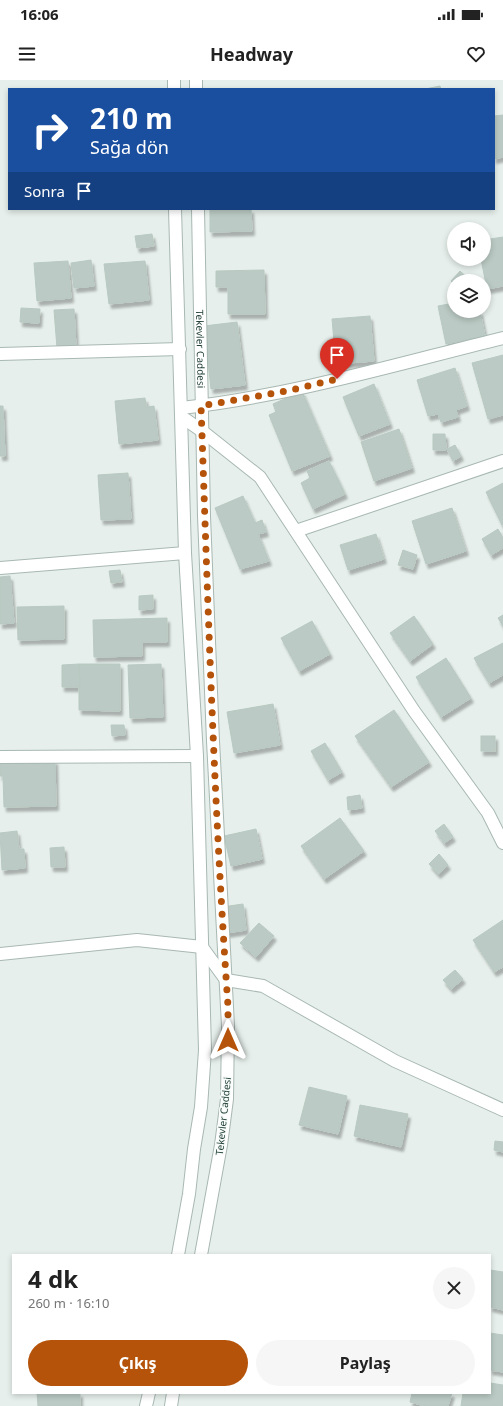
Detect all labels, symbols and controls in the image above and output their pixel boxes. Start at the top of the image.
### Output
text: 16:06 [20,4,59,24]
text: Headway [210,42,293,66]
icon: menu [16,43,38,65]
icon: heart [465,43,487,65]
text: 210 m [90,99,173,137]
icon: right [24,104,76,156]
text: Sağa dön [90,135,169,159]
icon: arrive [73,180,95,202]
text: Sonra [24,181,65,201]
map controls [447,222,491,318]
button: sound [447,222,491,266]
button: layers [447,274,491,318]
street label: Tekevler Caddesi [193,310,209,388]
pin [320,338,354,379]
icon: arrive [326,344,348,366]
position arrow [207,1019,249,1061]
street label: Tekevler Caddesi [212,1076,234,1156]
text: 4 dk [28,1262,78,1295]
button: close [433,1267,475,1309]
text: 260 m · 16:10 [28,1294,109,1312]
button: Çıkış [28,1340,248,1386]
button: Paylaş [256,1340,475,1386]

